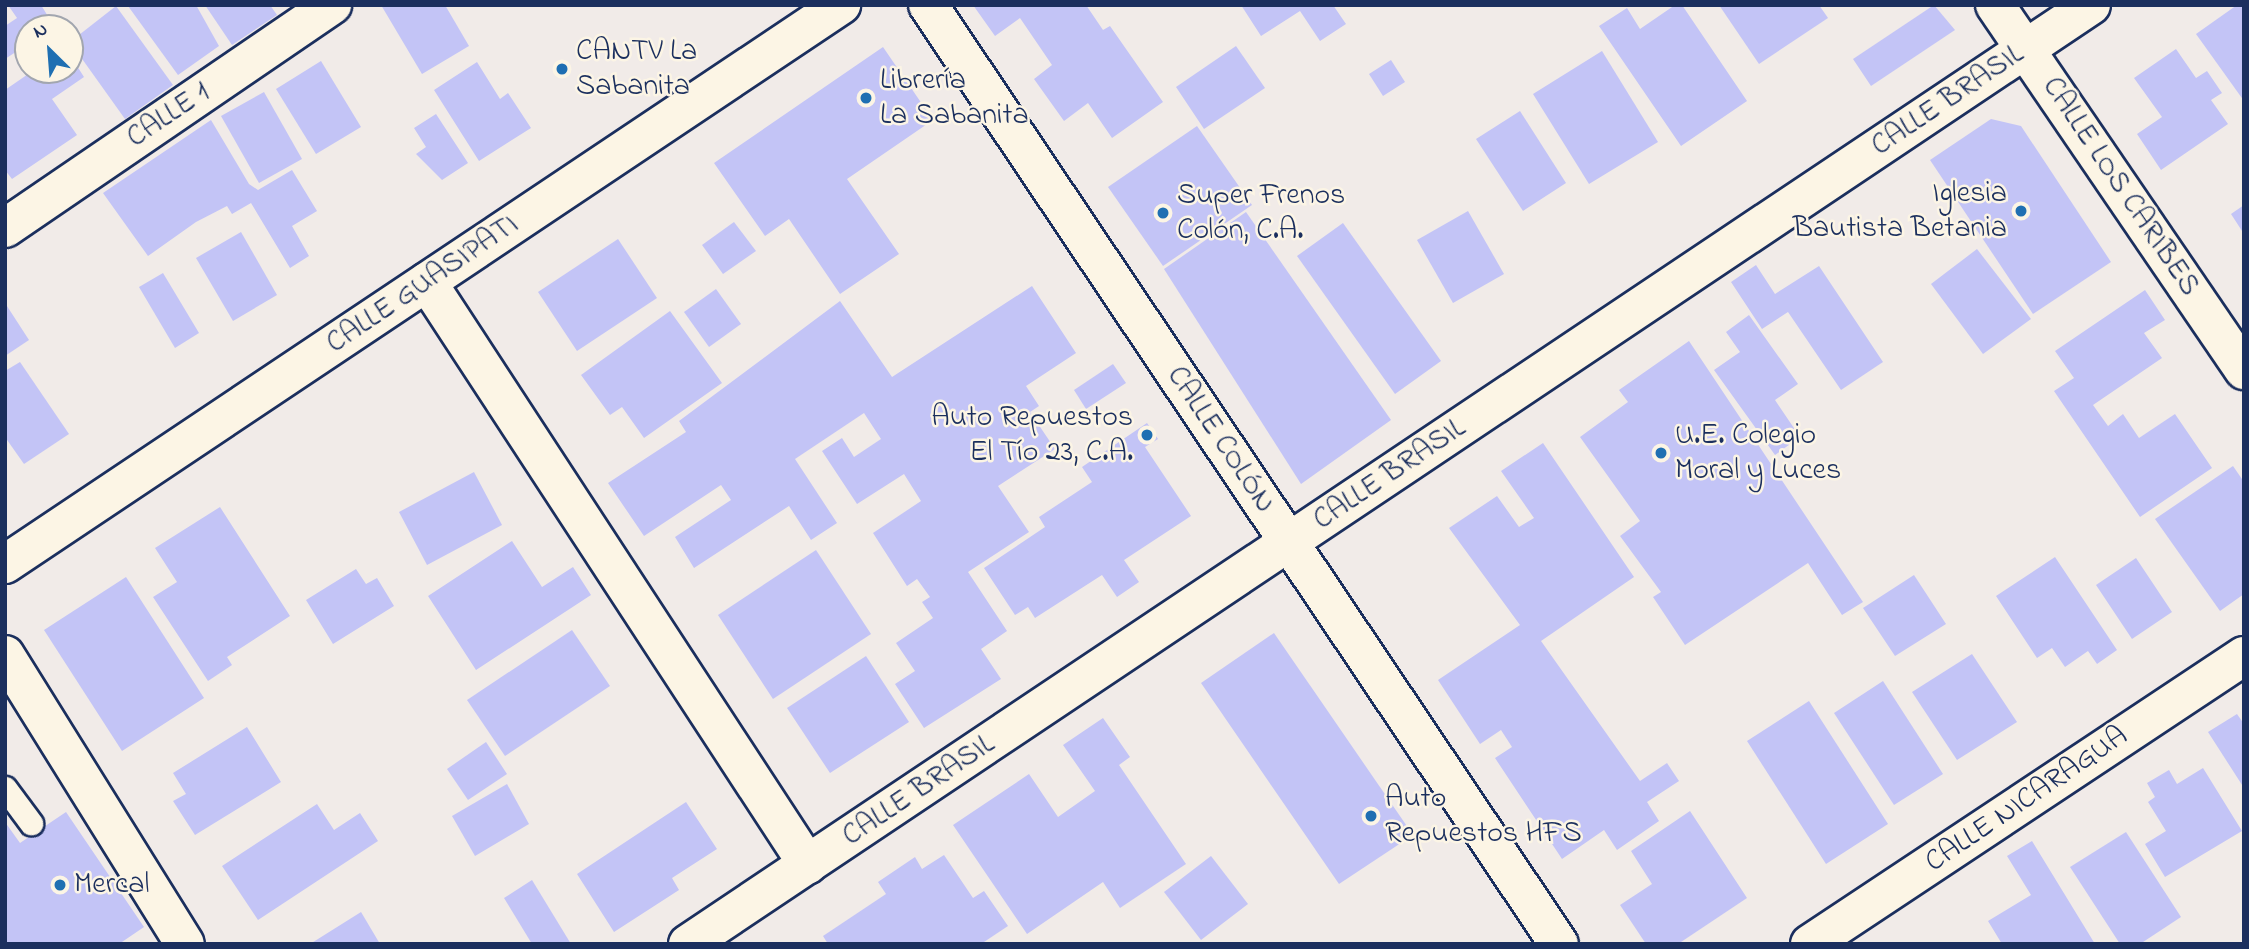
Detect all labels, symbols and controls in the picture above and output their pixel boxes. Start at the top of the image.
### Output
north arrow [14,14,84,84]
text: N [29,16,52,46]
place label: CANTV La Sabanita [576,34,697,104]
street label: CALLE BRASIL [1865,37,2031,165]
marker: CANTV La Sabanita [554,61,570,77]
place label: Librería La Sabanita [880,63,1029,134]
street label: CALLE LOS CARIBES [2033,71,2207,303]
street label: CALLE 1 [121,75,217,157]
marker: Librería La Sabanita [858,90,874,106]
place label: Iglesia Bautista Betania [1793,176,2007,246]
place label: Super Frenos Colón, C.A. [1177,178,1345,248]
marker: Iglesia Bautista Betania [2013,203,2029,219]
marker: Super Frenos Colón, C.A. [1155,205,1171,221]
street label: CALLE GUASIPATI [320,208,526,362]
street label: CALLE COLÓN [1158,360,1282,520]
place label: Auto Repuestos El Tío 23, C.A. [931,400,1133,470]
street label: CALLE BRASIL [1307,411,1473,539]
place label: U.E. Colegio Moral y Luces [1675,418,1841,488]
marker: Auto Repuestos El Tío 23, C.A. [1139,427,1155,443]
marker: U.E. Colegio Moral y Luces [1653,445,1669,461]
street label: CALLE NICARAGUA [1919,719,2135,881]
street label: CALLE BRASIL [836,727,1002,855]
place label: Auto Repuestos HFS [1385,781,1582,852]
marker: Auto Repuestos HFS [1363,808,1379,824]
place label: Mercal [74,867,150,903]
marker: Mercal [52,877,68,893]

